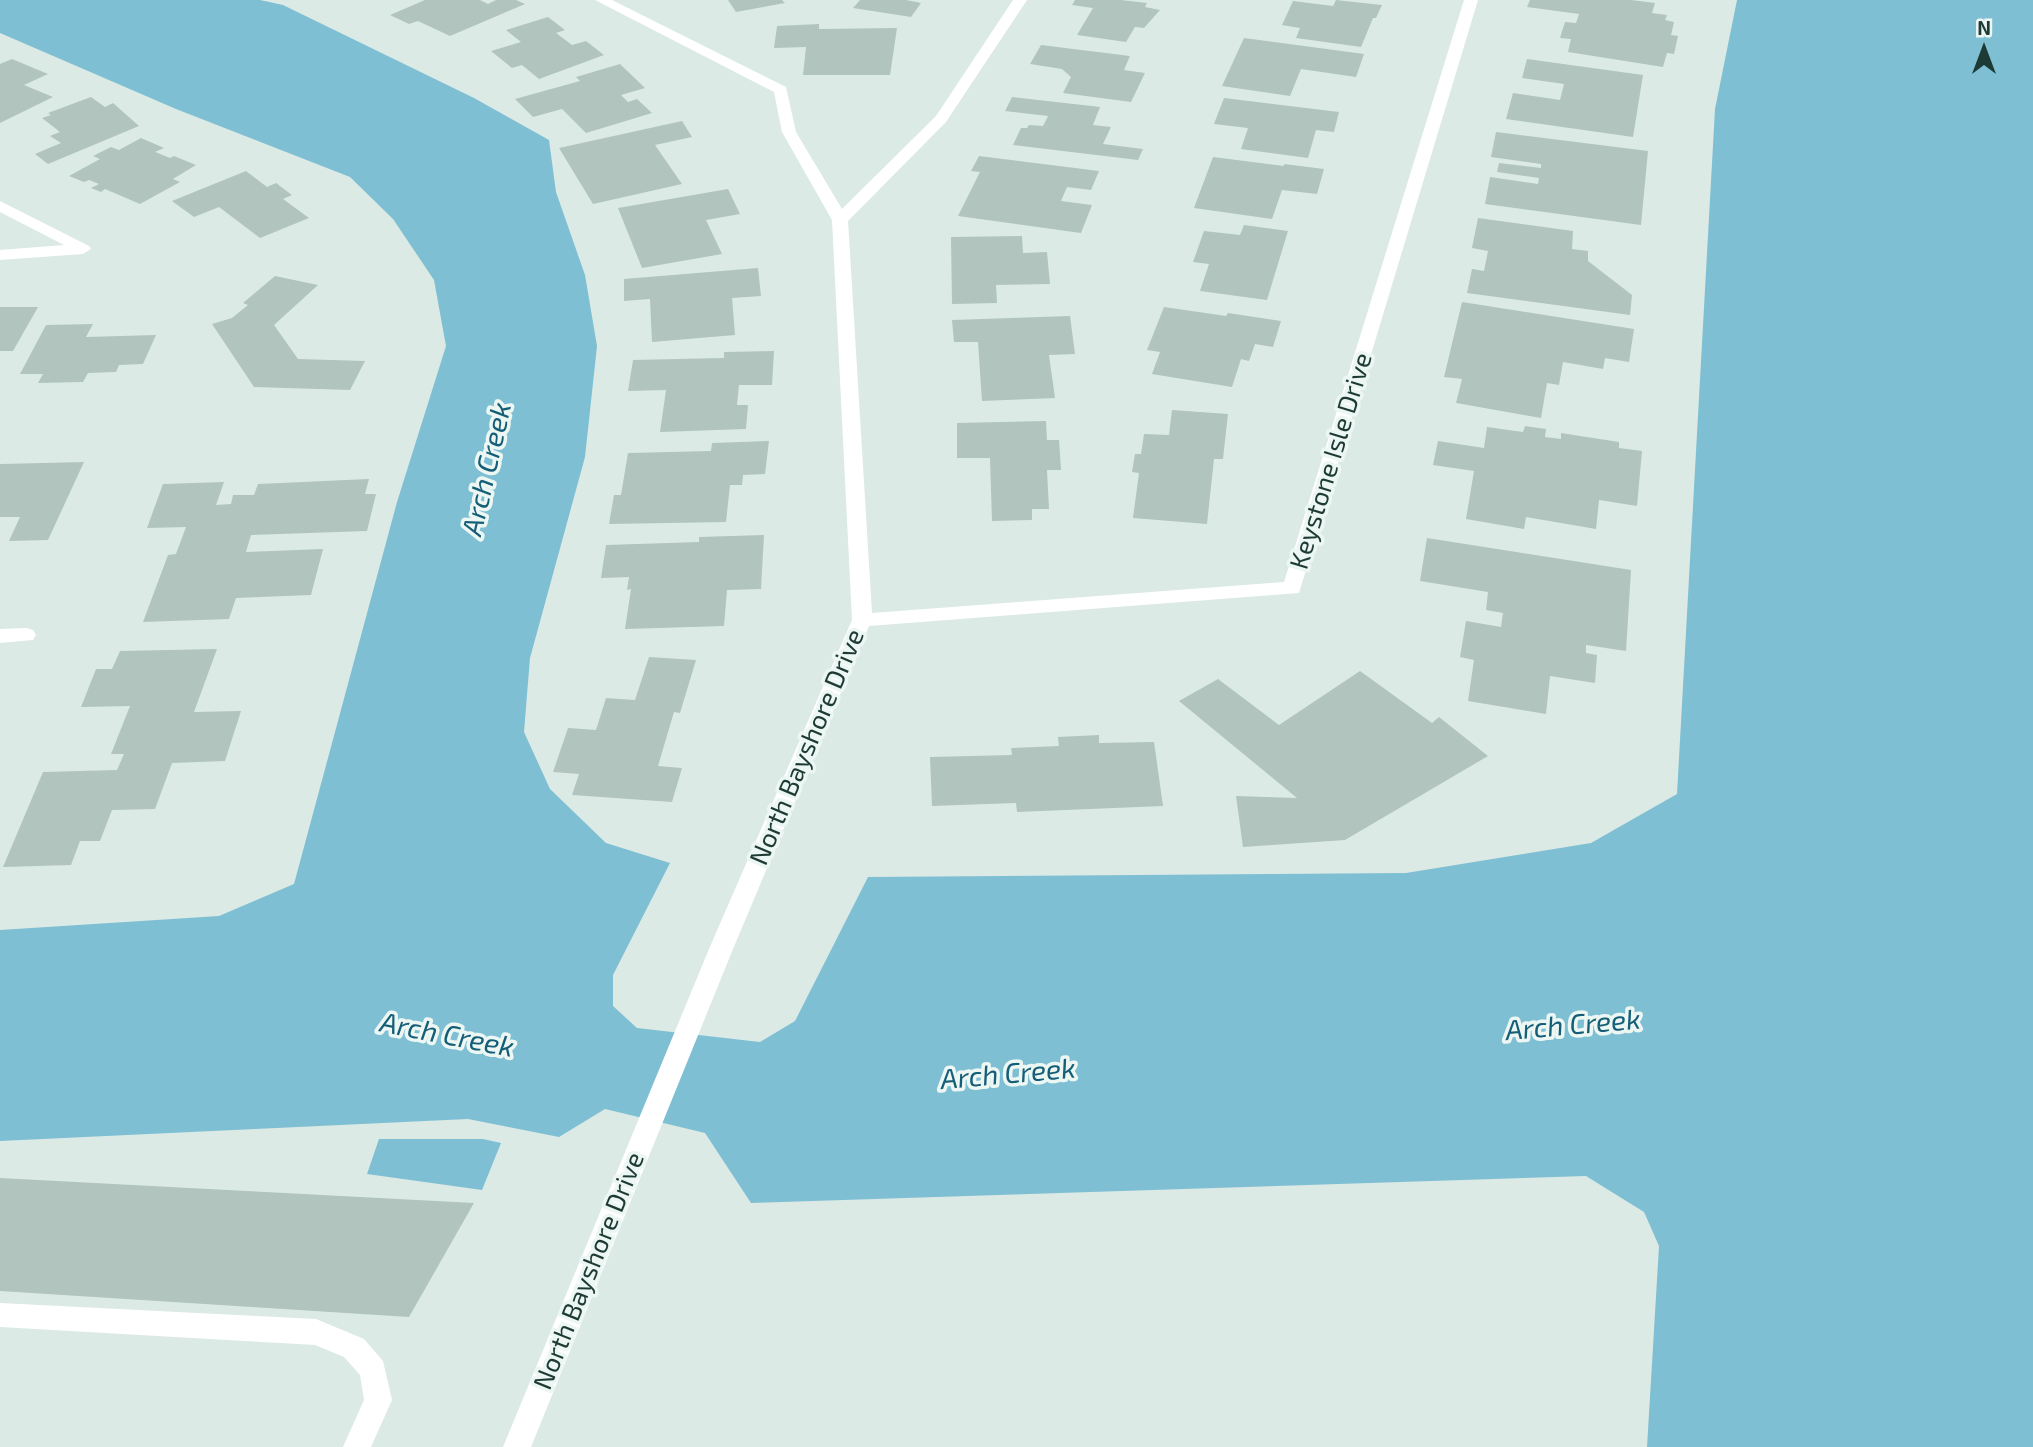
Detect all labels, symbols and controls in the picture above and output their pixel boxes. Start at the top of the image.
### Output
north arrow [1949,14,2019,84]
text: N [1977,16,1991,39]
street label: Keystone Isle Drive [1283,349,1379,573]
water label: Arch Creek [455,399,519,539]
street label: North Bayshore Drive [743,624,871,870]
water label: Arch Creek [1504,1002,1642,1048]
water label: Arch Creek [377,1006,517,1064]
water label: Arch Creek [939,1051,1077,1097]
street label: North Bayshore Drive [527,1148,651,1394]

